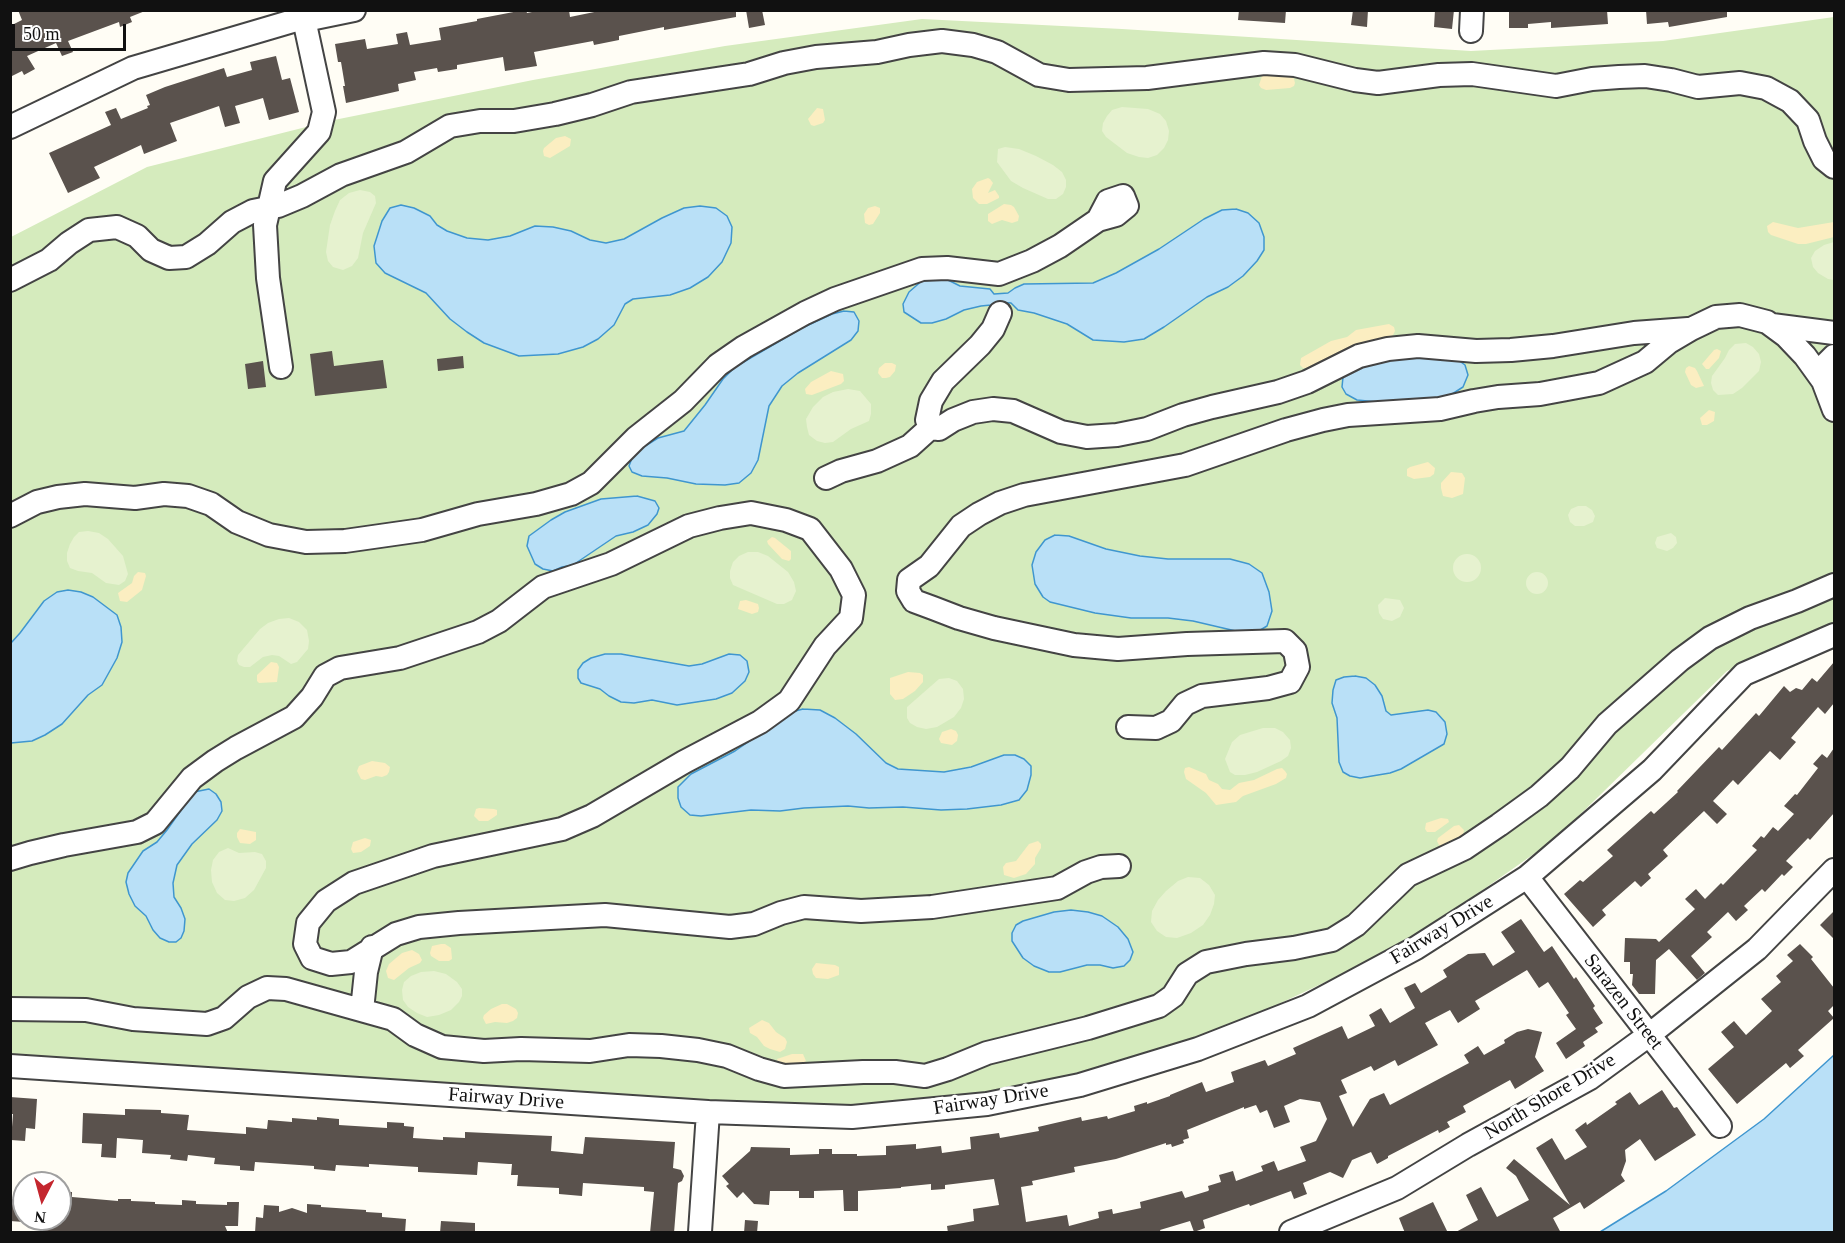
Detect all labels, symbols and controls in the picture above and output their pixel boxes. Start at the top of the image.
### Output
scale bar [15,12,129,50]
text: 50 m [23,24,60,44]
street label: Fairway Drive [1386,890,1498,970]
street label: Sarazen Street [1578,949,1668,1055]
street label: North Shore Drive [1480,1048,1620,1146]
street label: Fairway Drive [932,1079,1050,1121]
street label: Fairway Drive [447,1083,565,1115]
north arrow [12,1171,72,1231]
text: N [34,1208,47,1226]

